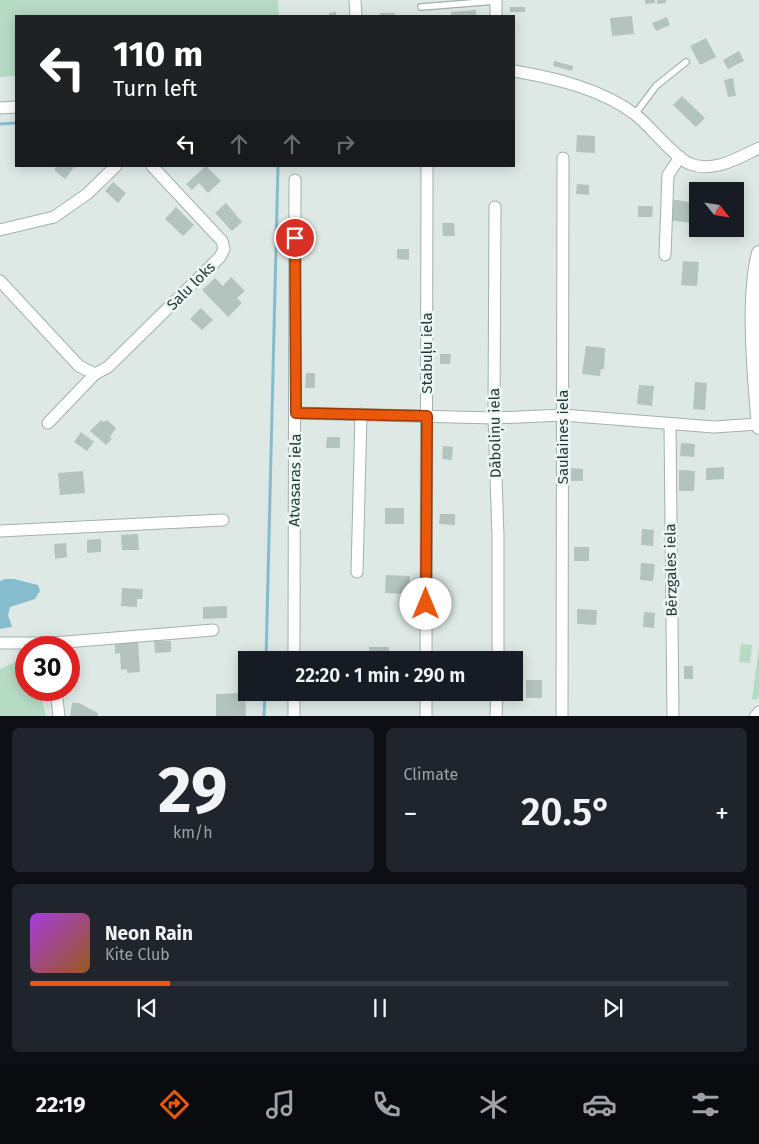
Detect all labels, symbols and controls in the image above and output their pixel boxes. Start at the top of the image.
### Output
text: 110 m [113,33,203,75]
icon: left [30,35,95,100]
text: Turn left [113,75,197,102]
icon: left [172,130,200,158]
icon: ahead [225,130,253,158]
icon: ahead [278,130,306,158]
icon: right [331,130,359,158]
north arrow [689,182,744,238]
map controls [689,182,744,237]
pin [274,217,316,259]
icon: arrive [281,224,309,252]
street label: Salu loks [163,258,219,314]
street label: Stabuļu iela [418,312,437,394]
street label: Dāboliņu iela [485,388,506,478]
street label: Saulaines iela [554,390,572,484]
street label: Atvasaras iela [285,433,305,527]
street label: Bērzgales iela [661,523,681,617]
position arrow [399,577,451,629]
speed limit sign: 30 [15,636,80,701]
text: 22:20 · 1 min · 290 m [296,664,465,687]
text: 29 [158,751,227,829]
text: Climate [404,765,458,784]
text: 20.5° [521,789,611,835]
text: − [404,797,418,830]
text: + [715,797,729,830]
text: km/h [173,823,213,842]
text: Neon Rain [105,922,193,945]
text: Kite Club [105,945,170,964]
icon: previous [133,994,161,1022]
icon: pause [366,994,394,1022]
icon: next [599,994,627,1022]
icon: directions [157,1087,192,1122]
icon: music [263,1087,298,1122]
icon: phone [369,1087,404,1122]
icon: climate [476,1087,511,1122]
icon: car [582,1087,617,1122]
icon: filters [688,1087,723,1122]
text: 22:19 [36,1091,85,1118]

